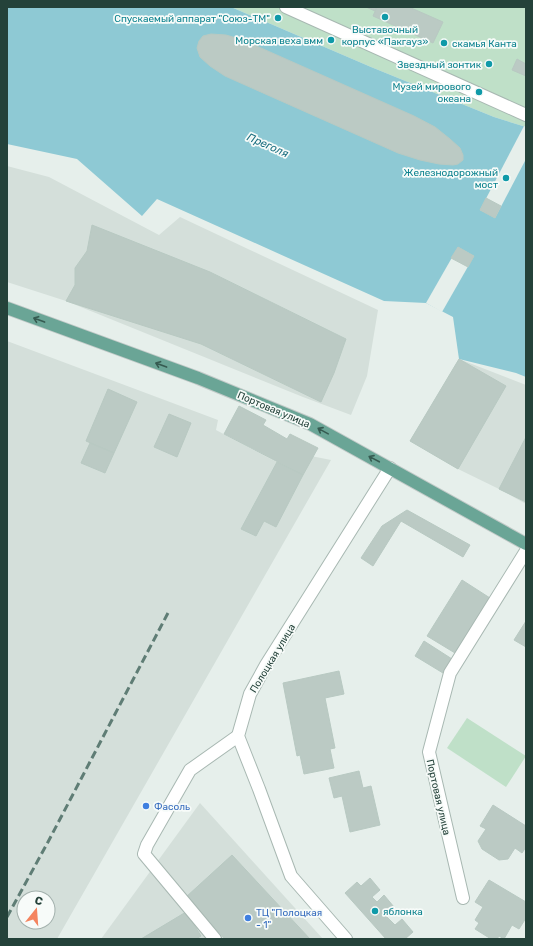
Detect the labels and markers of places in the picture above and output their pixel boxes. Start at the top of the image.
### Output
marker: Выставочный корпус «Пакгауз» [380,12,390,22]
place label: Спускаемый аппарат "Союз-ТМ" [114,13,270,25]
marker: Спускаемый аппарат "Союз-ТМ" [273,13,283,23]
place label: Выставочный корпус «Пакгауз» [342,24,428,48]
place label: Морская веха вмм [235,35,323,47]
marker: Морская веха вмм [326,35,336,45]
marker: скамья Канта [439,38,449,48]
place label: скамья Канта [452,38,517,50]
place label: Звездный зонтик [397,59,482,71]
marker: Звездный зонтик [484,59,494,69]
place label: Музей мирового океана [392,81,471,105]
marker: Музей мирового океана [474,87,484,97]
place label: Железнодорожный мост [403,167,498,191]
marker: Железнодорожный мост [501,173,511,183]
marker: Фасоль [141,801,151,811]
place label: Фасоль [154,801,190,813]
marker: яблонка [370,906,380,916]
place label: яблонка [383,906,423,918]
place label: ТЦ "Полоцкая - 1" [256,907,322,931]
marker: ТЦ "Полоцкая - 1" [243,913,253,923]

